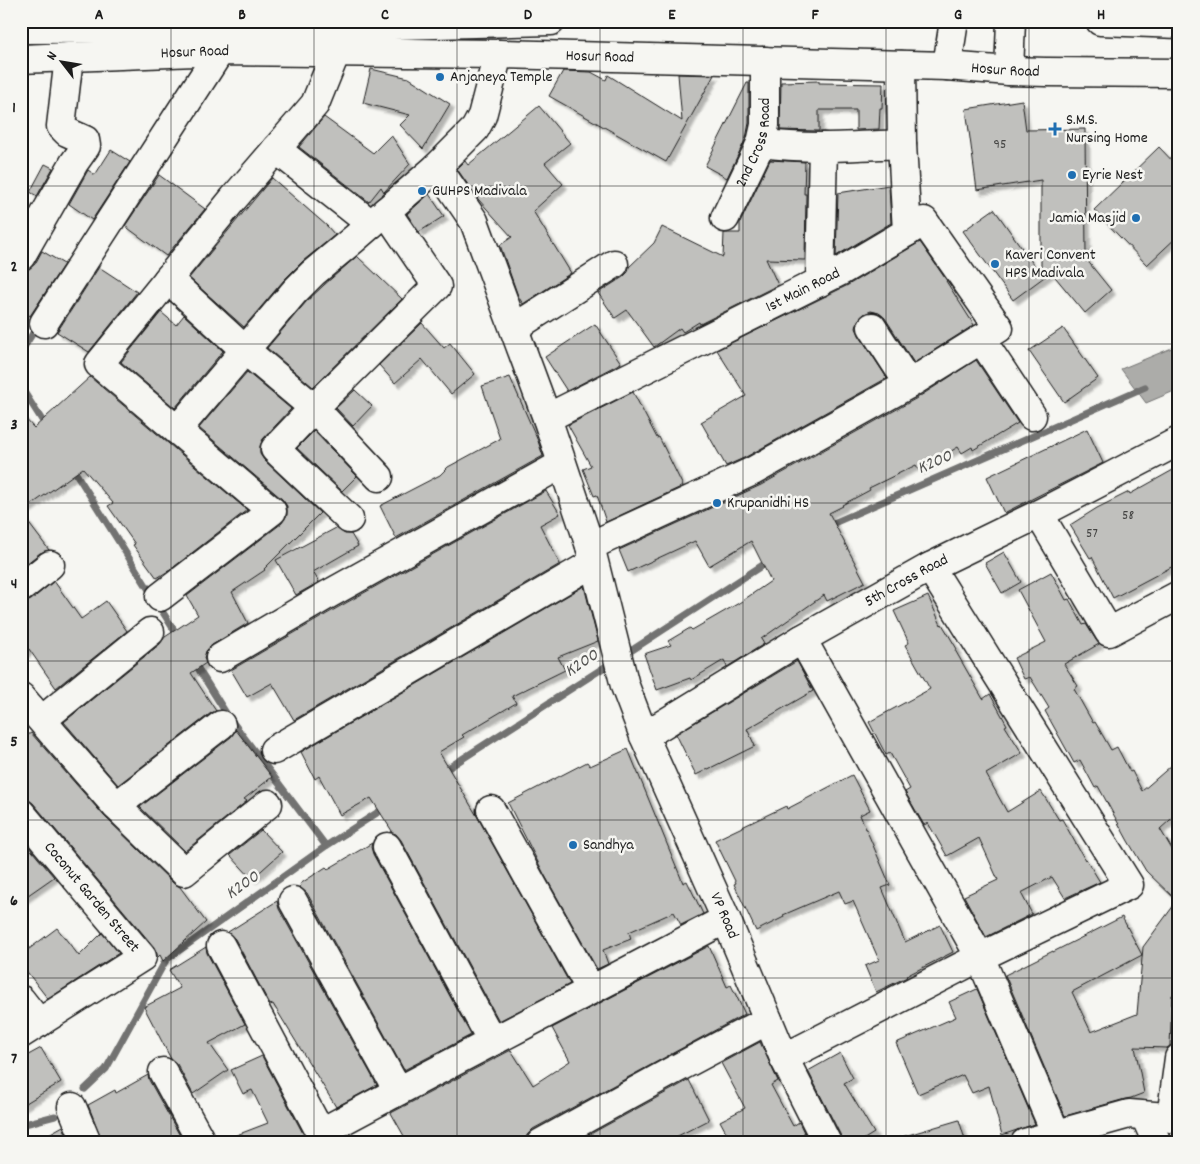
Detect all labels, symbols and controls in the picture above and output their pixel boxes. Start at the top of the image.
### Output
text: A [95,4,104,27]
text: B [238,4,246,27]
text: C [381,4,389,27]
text: D [524,4,533,27]
text: E [668,4,676,27]
text: F [811,4,819,27]
text: G [954,4,962,27]
text: H [1097,4,1105,27]
north arrow [38,38,88,88]
street label: Hosur Road [160,39,229,65]
street label: Hosur Road [565,44,634,69]
text: N [42,48,63,64]
street label: Hosur Road [970,56,1040,83]
place label: Anjaneya Temple [450,66,553,89]
marker: Anjaneya Temple [434,71,446,83]
text: 1 [12,97,16,120]
street label: 2nd Cross Road [730,98,777,191]
place label: S.M.S. Nursing Home [1066,109,1148,150]
marker: S.M.S. Nursing Home [1048,122,1062,136]
house number: 95 [994,135,1006,155]
place label: Eyrie Nest [1082,164,1143,187]
marker: Eyrie Nest [1066,169,1078,181]
place label: GUHPS Madivala [432,180,527,203]
marker: GUHPS Madivala [416,185,428,197]
place label: Jamia Masjid [1049,207,1126,230]
marker: Jamia Masjid [1130,212,1142,224]
place label: Kaveri Convent HPS Madivala [1005,244,1096,285]
text: 2 [11,256,18,279]
marker: Kaveri Convent HPS Madivala [989,258,1001,270]
street label: 1st Main Road [762,262,844,318]
text: 3 [10,414,18,437]
water label: K200 [914,444,958,482]
place label: Krupanidhi HS [727,492,809,515]
marker: Krupanidhi HS [711,497,723,509]
house number: 58 [1122,506,1134,526]
house number: 57 [1086,524,1098,544]
street label: 5th Cross Road [860,548,952,613]
text: 4 [11,573,17,596]
water label: K200 [560,643,605,684]
text: 5 [10,731,18,754]
place label: Sandhya [583,834,634,857]
street label: Coconut Garden Street [38,837,145,958]
marker: Sandhya [567,839,579,851]
water label: K200 [221,865,266,907]
street label: VP Road [704,889,744,942]
text: 6 [10,890,18,913]
text: 7 [11,1048,17,1071]

